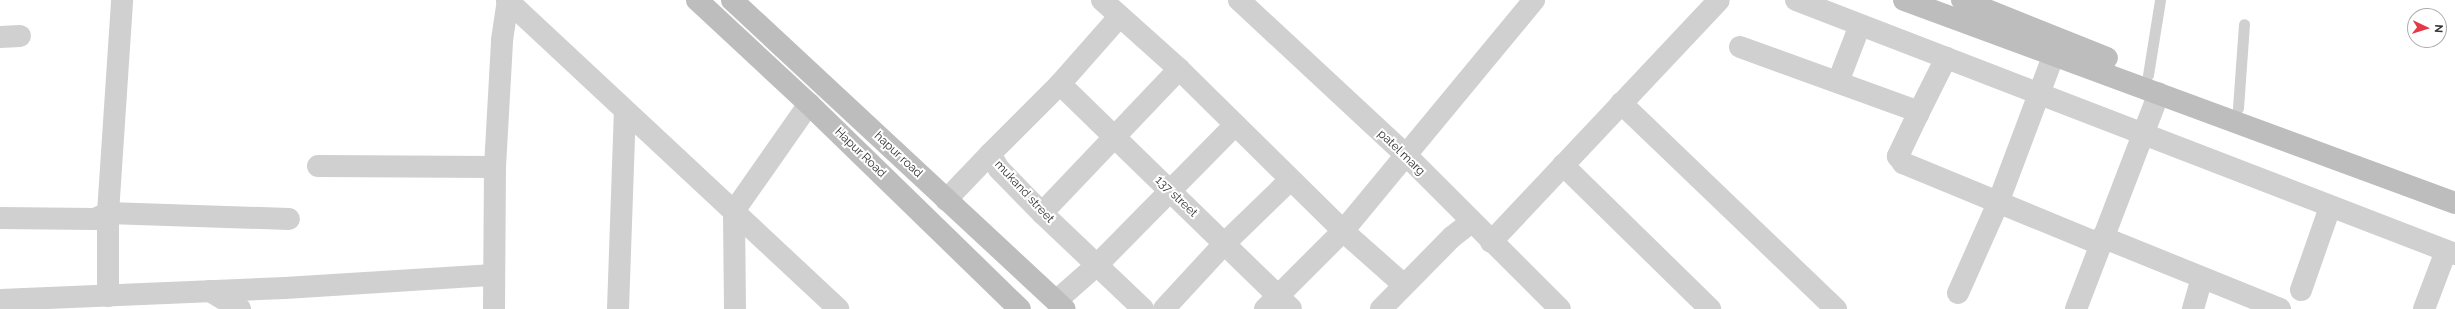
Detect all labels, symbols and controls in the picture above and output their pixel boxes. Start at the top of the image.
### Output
north arrow [2407,8,2447,48]
text: N [2432,24,2445,33]
street label: Hapur Road [831,125,889,181]
street label: patel marg [1374,127,1428,179]
street label: hapur road [871,129,925,181]
street label: mukand street [991,158,1057,226]
street label: 137 street [1152,173,1200,221]

